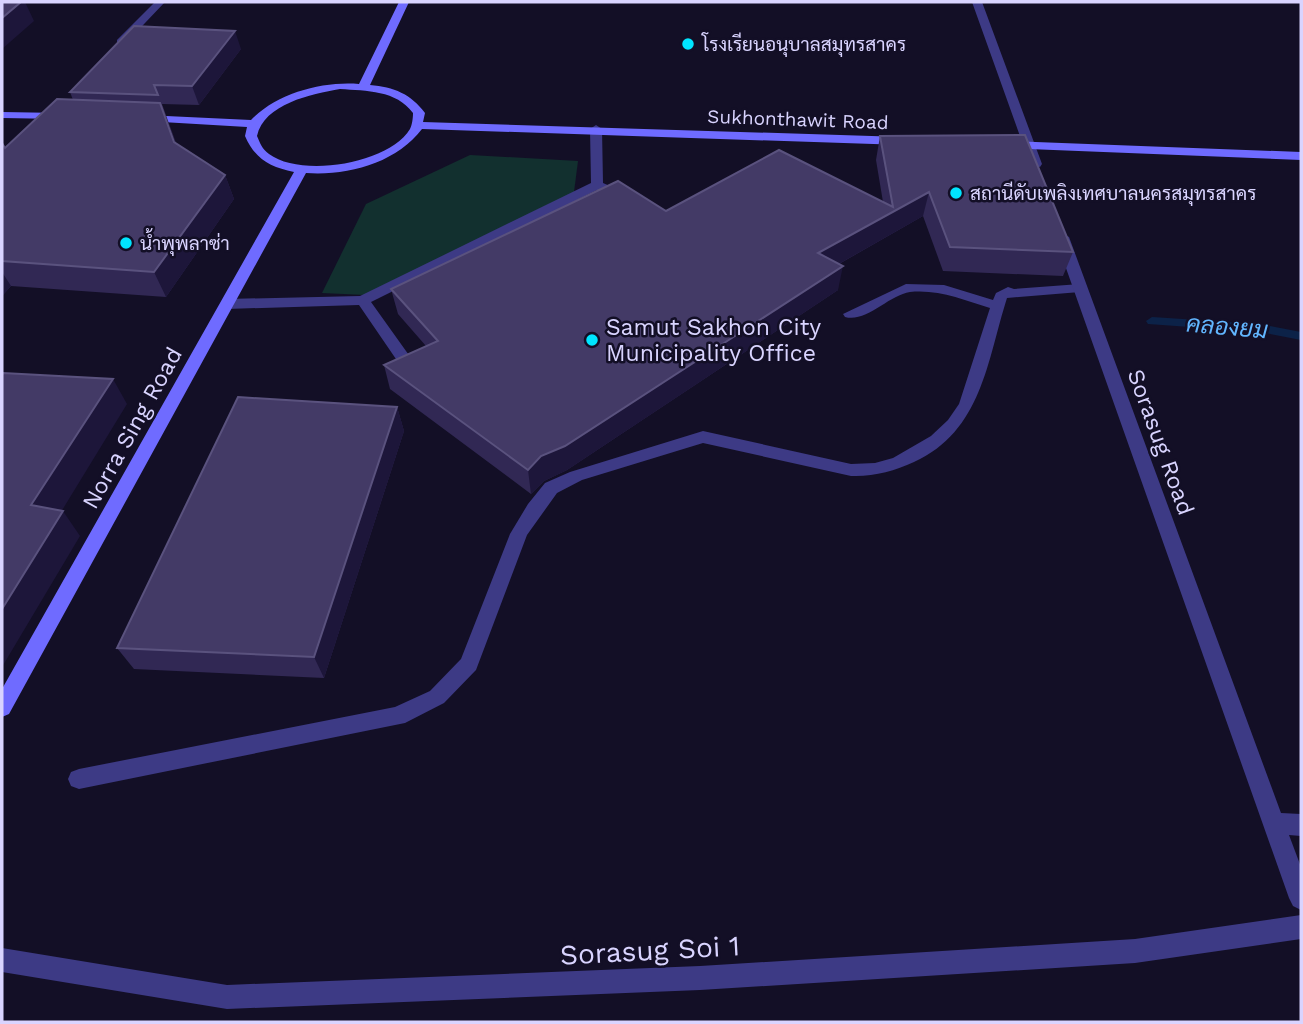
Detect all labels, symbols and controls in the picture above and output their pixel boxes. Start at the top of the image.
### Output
place label: โรงเรียนอนุบาลสมุทรสาคร [701,32,906,57]
marker: โรงเรียนอนุบาลสมุทรสาคร [680,36,696,52]
street label: Sukhonthawit Road [707,105,889,134]
place label: สถานีดับเพลิงเทศบาลนครสมุทรสาคร [970,181,1256,206]
marker: สถานีดับเพลิงเทศบาลนครสมุทรสาคร [948,185,964,201]
place label: น้ำพุพลาซ่า [140,228,230,256]
marker: น้ำพุพลาซ่า [118,235,134,251]
water label: คลองยม [1185,309,1269,345]
place label: Samut Sakhon City Municipality Office [606,314,821,367]
marker: Samut Sakhon City Municipality Office [584,332,600,348]
street label: Norra Sing Road [77,343,188,514]
street label: Sorasug Road [1122,366,1199,519]
street label: Sorasug Soi 1 [559,929,741,972]

